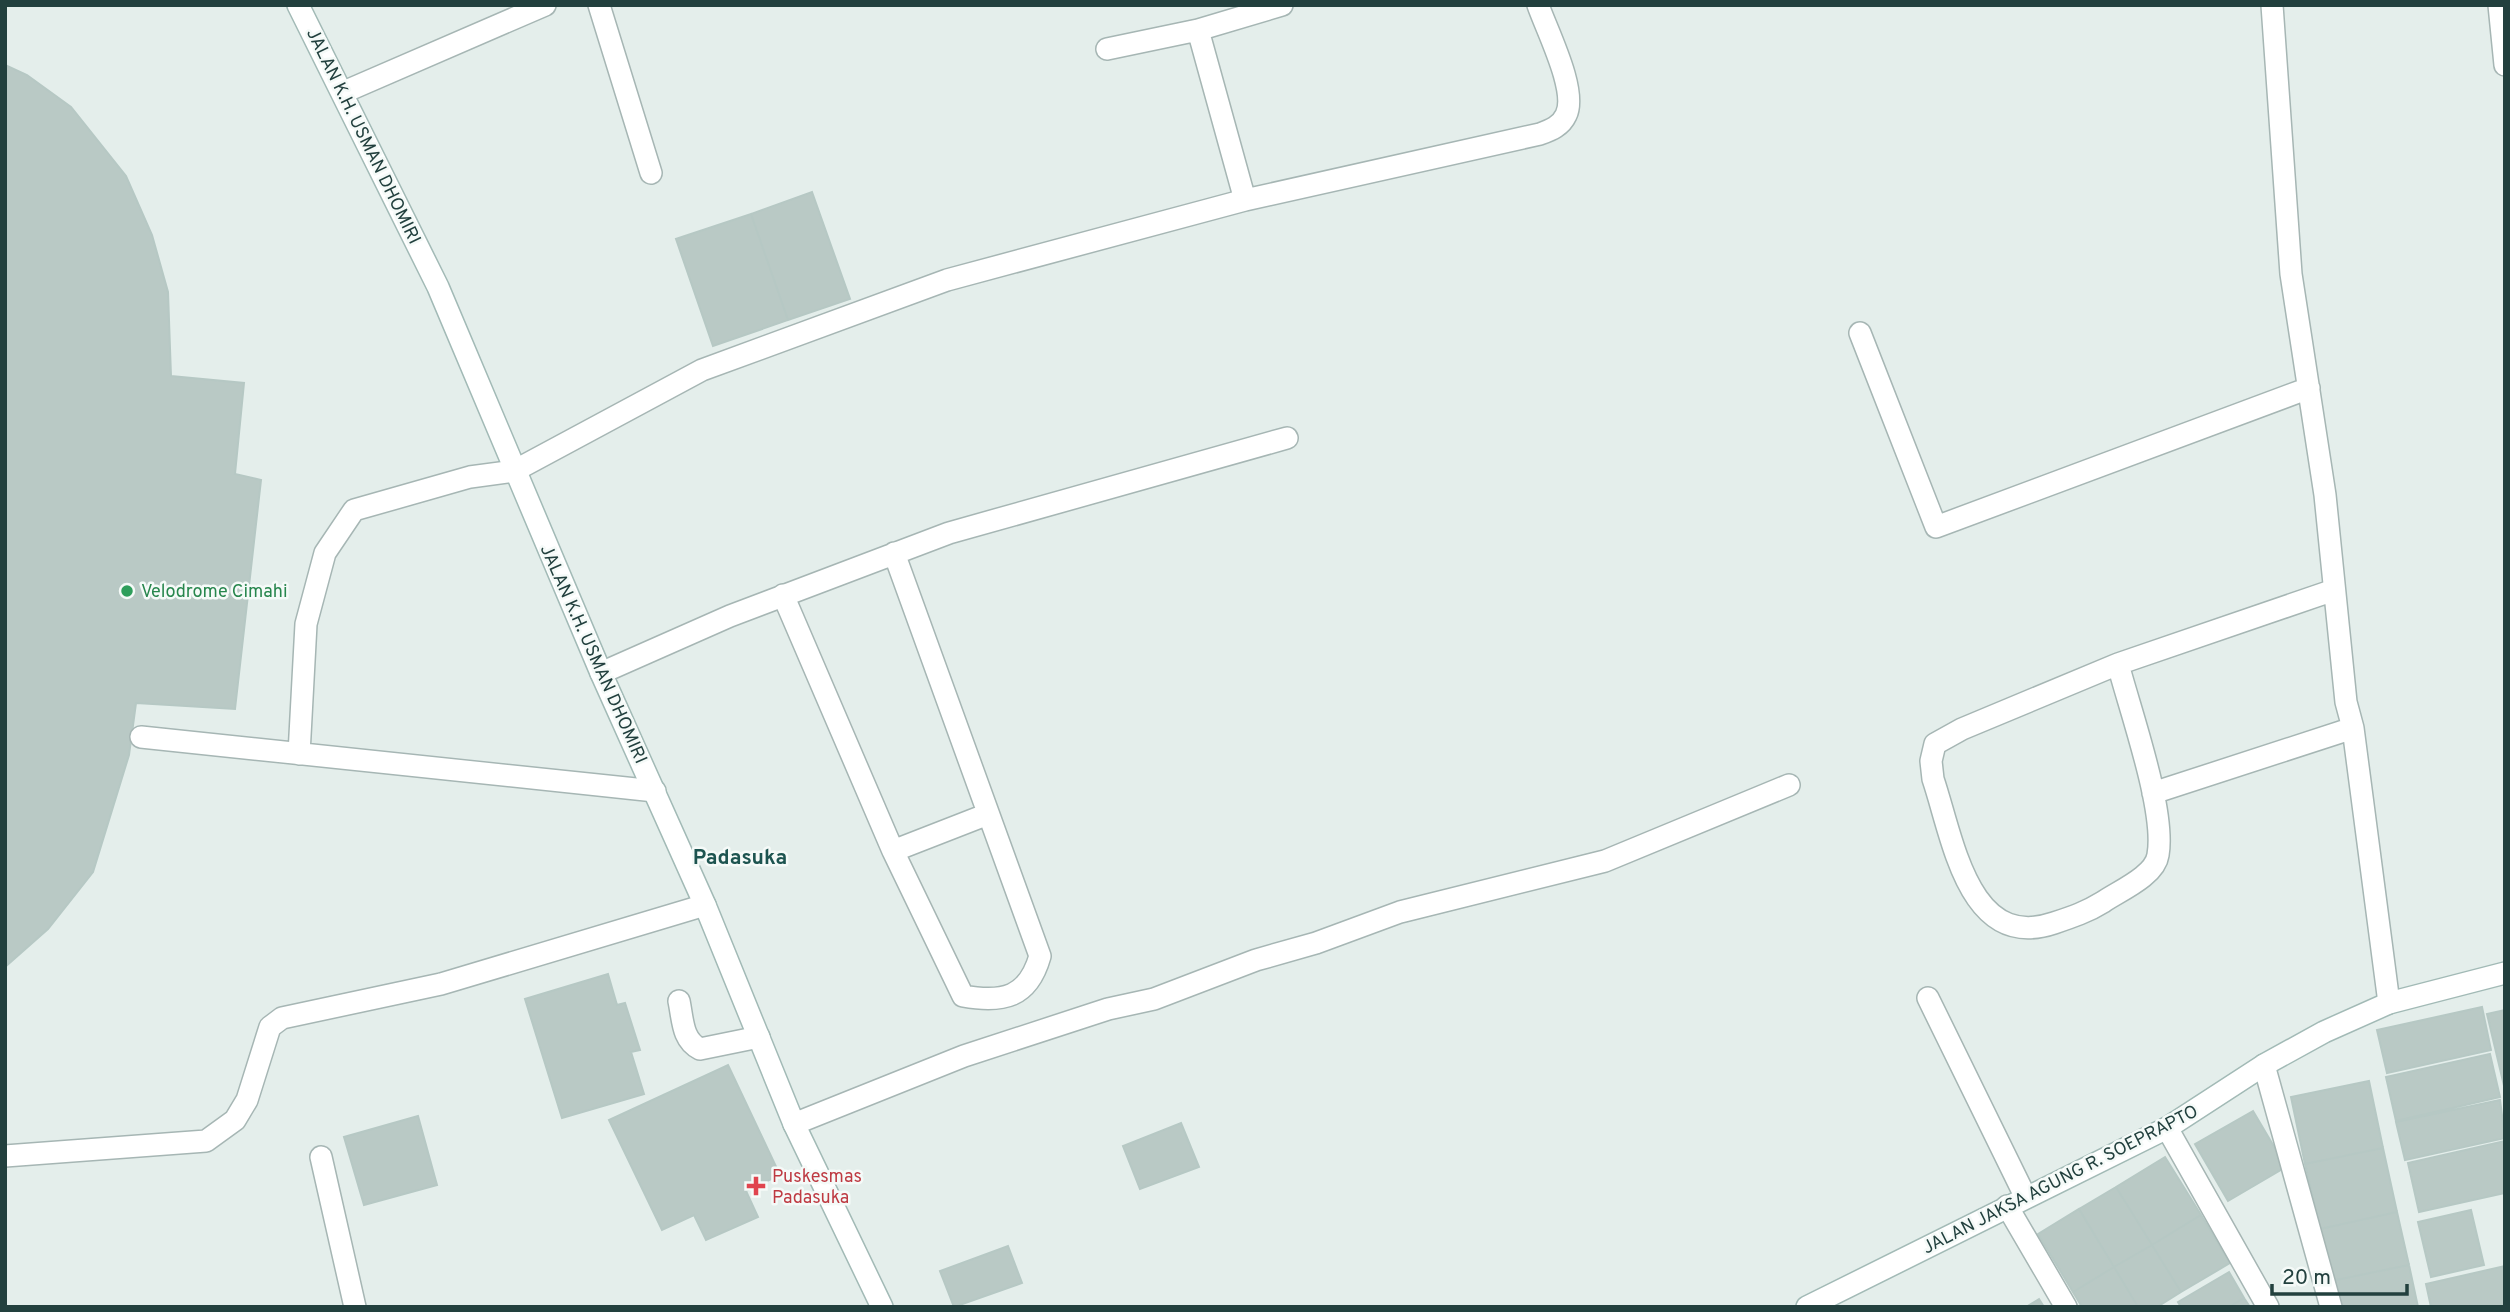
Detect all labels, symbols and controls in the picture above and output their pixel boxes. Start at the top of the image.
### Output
street label: JALAN K.H. USMAN DHOMIRI [300,25,425,248]
street label: JALAN K.H. USMAN DHOMIRI [534,542,651,768]
place label: Velodrome Cimahi [141,581,288,604]
marker: Velodrome Cimahi [119,583,135,599]
district label: Padasuka [693,845,787,872]
street label: JALAN JAKSA AGUNG R. SOEPRAPTO [1919,1101,2202,1260]
place label: Puskesmas Padasuka [772,1166,862,1210]
marker: Puskesmas Padasuka [746,1176,766,1196]
scale bar [2272,1252,2407,1296]
text: 20 m [2282,1265,2331,1292]

